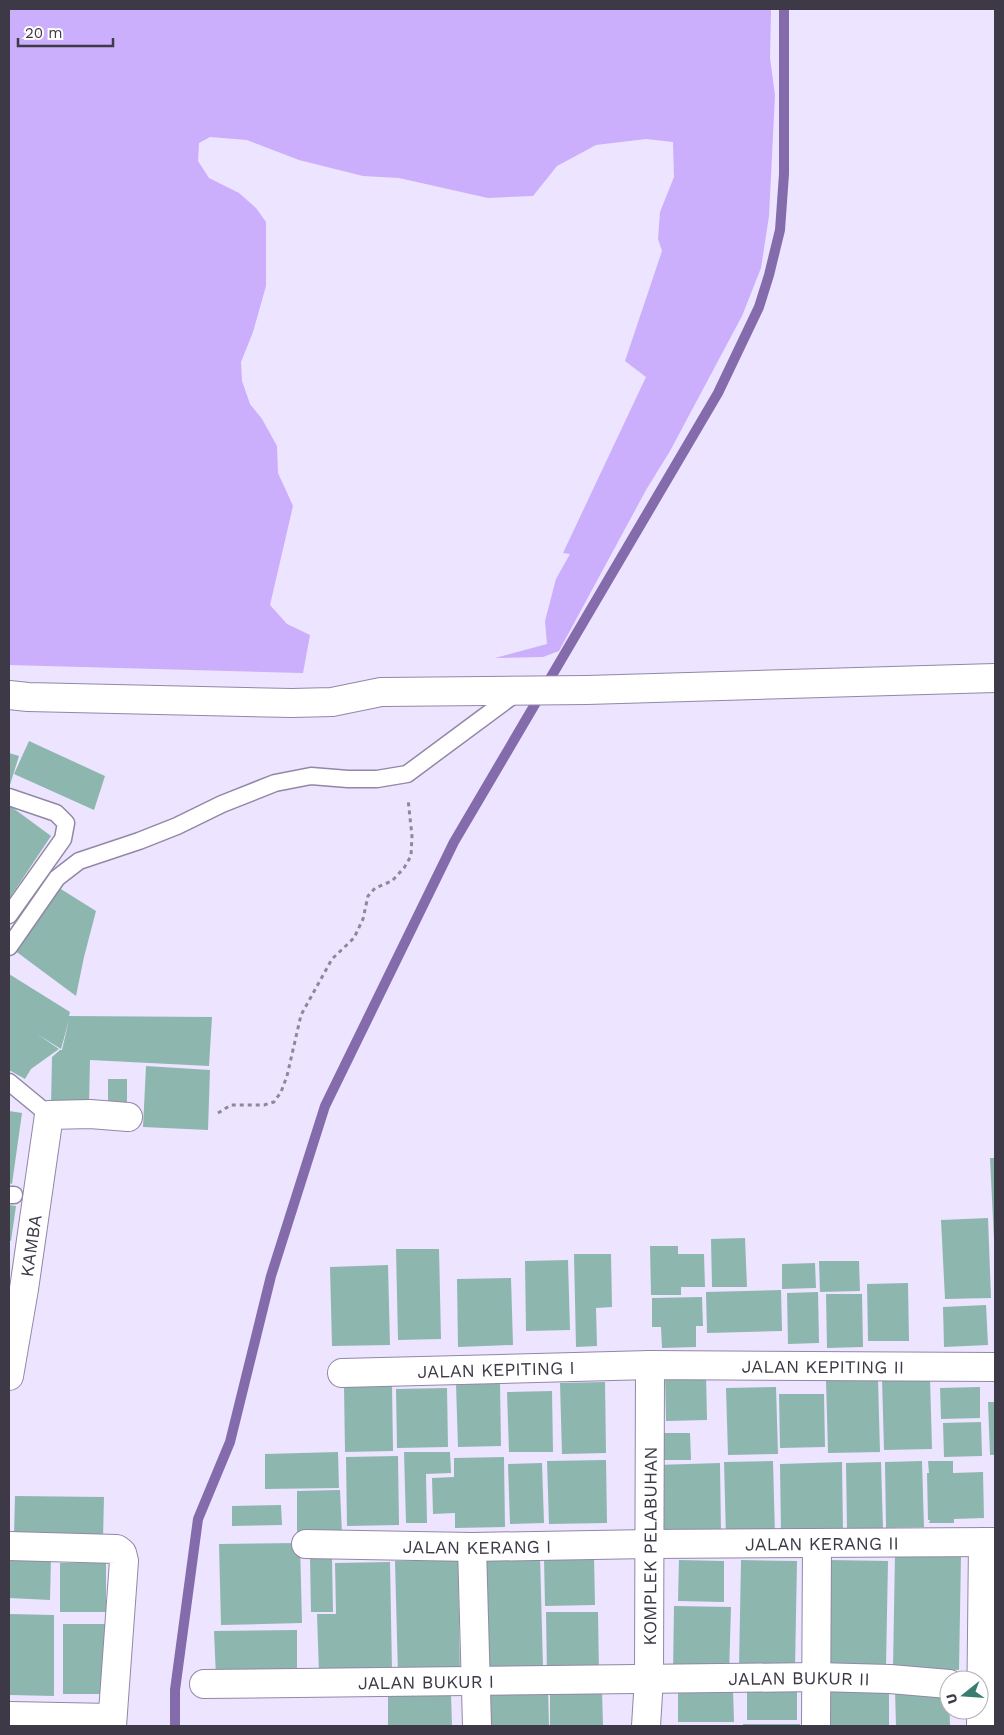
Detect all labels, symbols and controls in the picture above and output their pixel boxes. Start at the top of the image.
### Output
scale bar [18,15,112,47]
text: 20 m [25,24,63,42]
street label: KAMBA [15,1213,45,1278]
street label: JALAN KEPITING II [742,1355,904,1377]
street label: JALAN KEPITING I [417,1356,575,1382]
street label: KOMPLEK PELABUHAN [639,1447,660,1646]
street label: JALAN KERANG II [745,1532,899,1554]
street label: JALAN KERANG I [402,1535,551,1558]
street label: JALAN BUKUR II [728,1666,870,1689]
street label: JALAN BUKUR I [358,1670,494,1693]
north arrow [939,1670,989,1720]
text: U [942,1692,961,1706]

